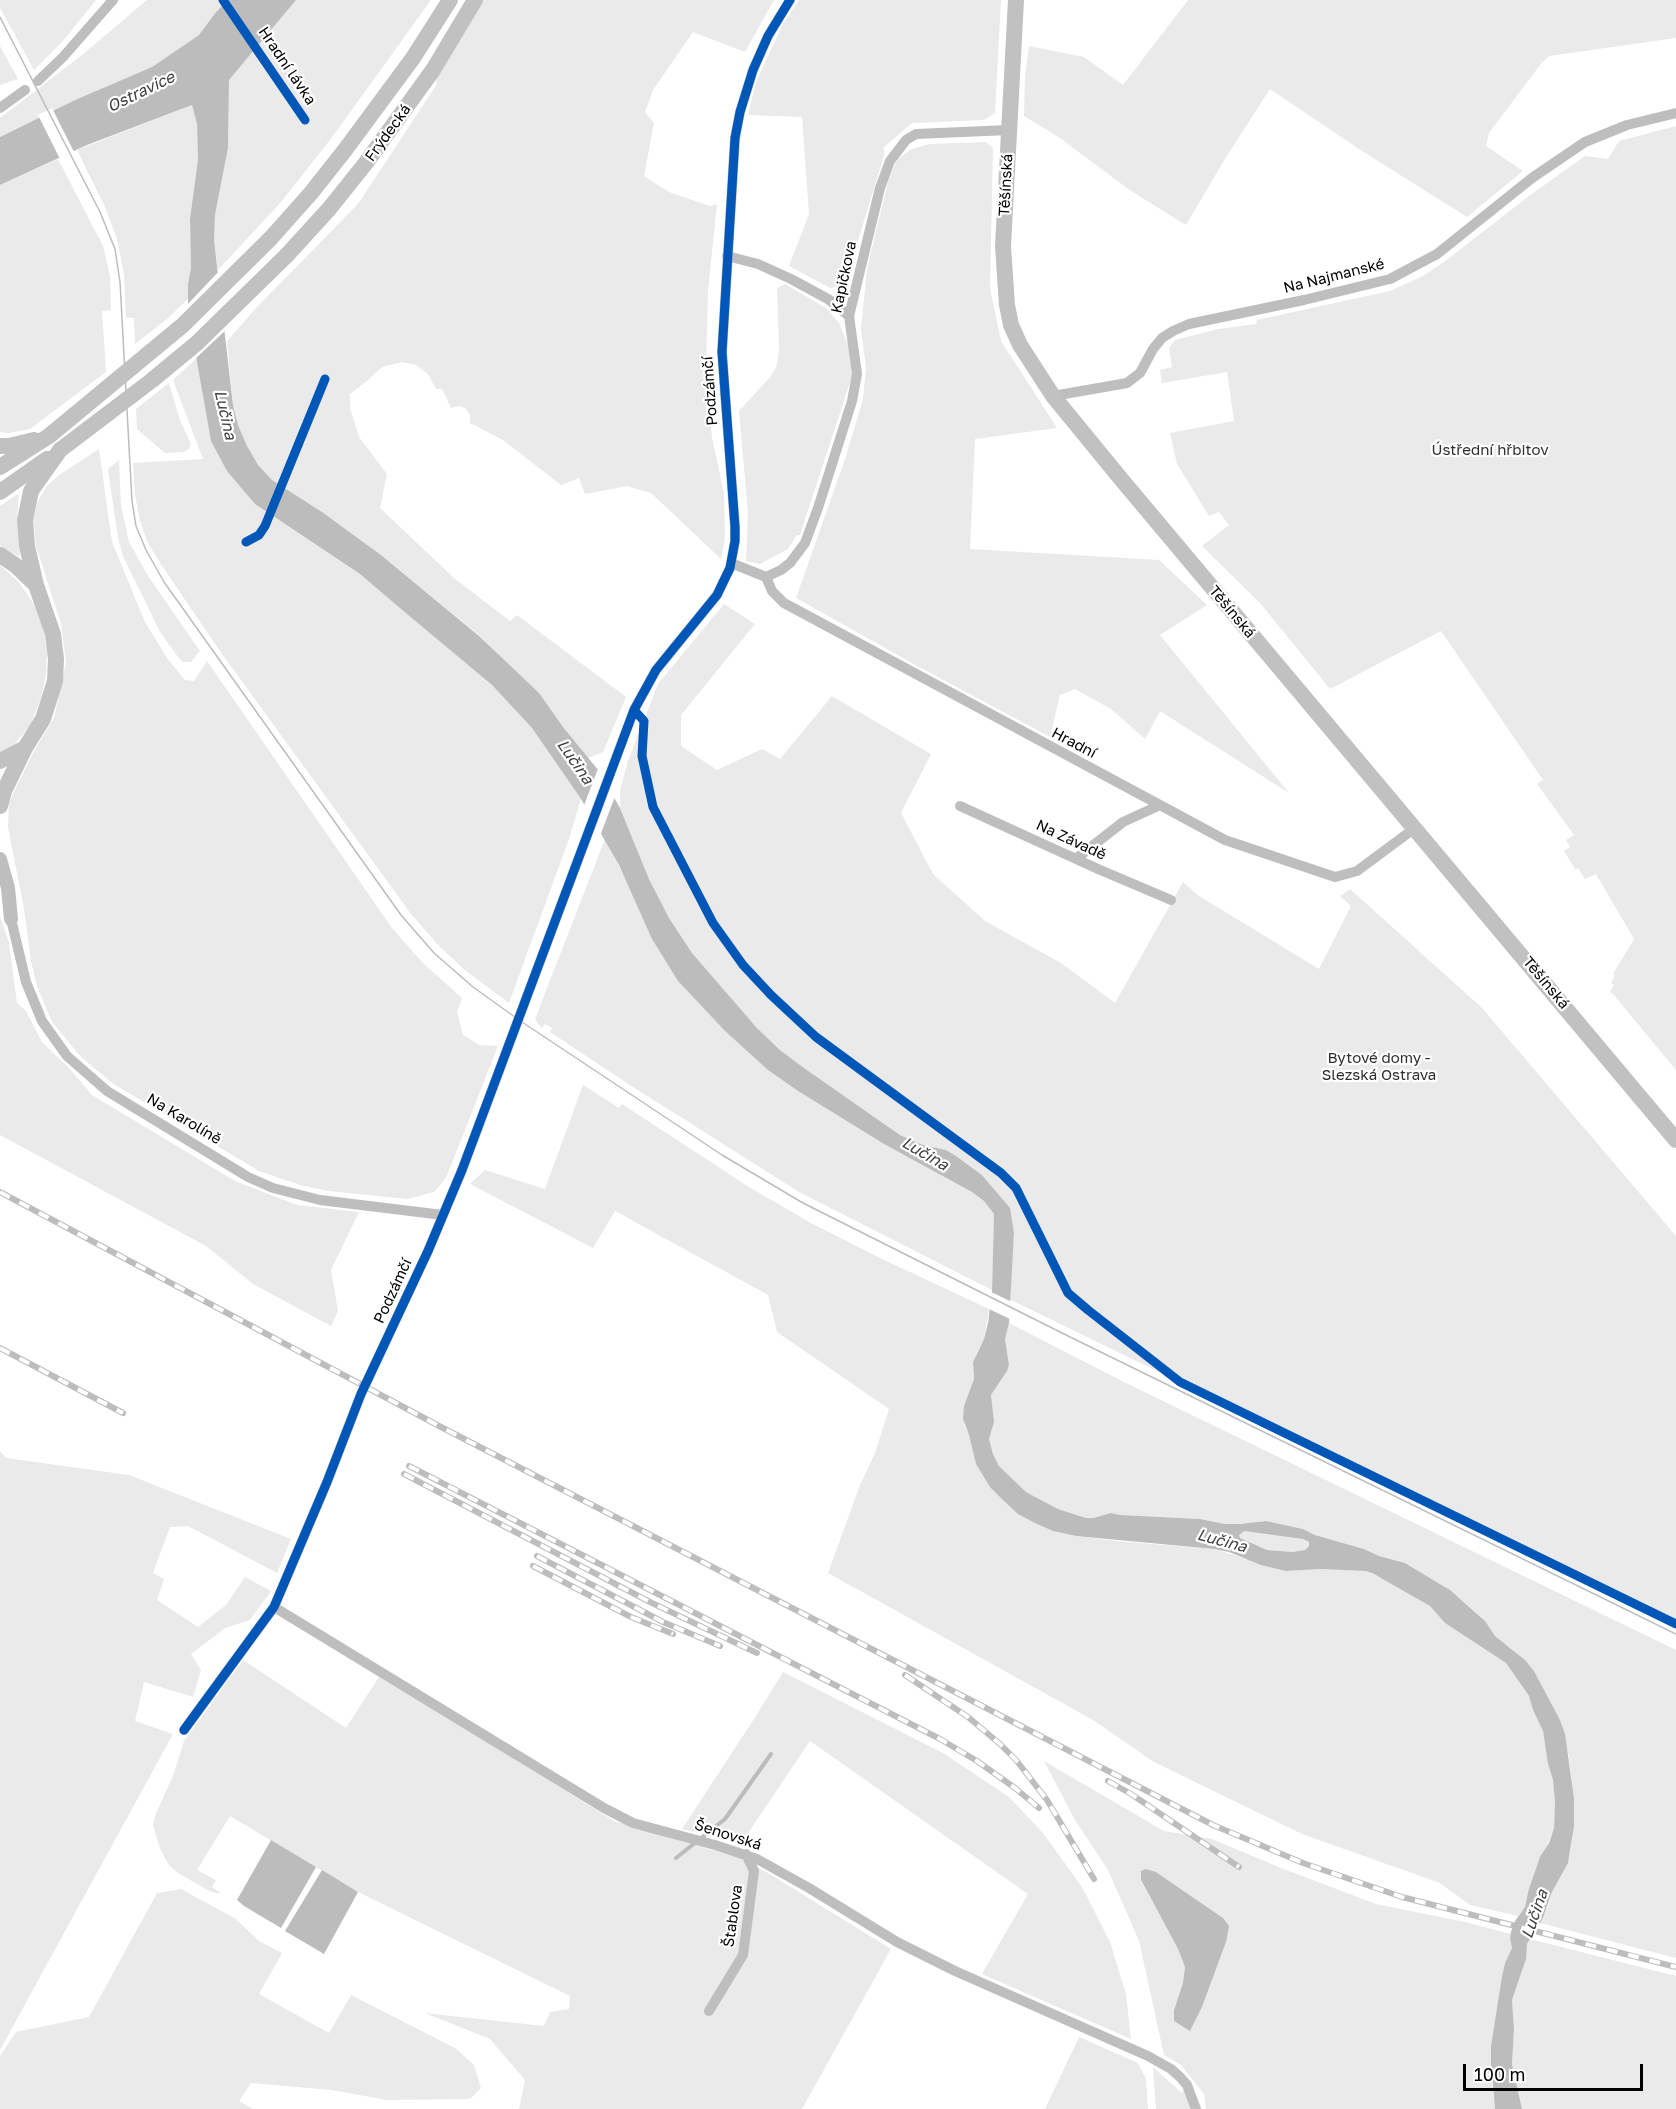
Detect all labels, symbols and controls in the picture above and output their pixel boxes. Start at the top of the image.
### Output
street label: Hradní lávka [254,24,320,108]
water label: Ostravice [104,67,178,117]
street label: Frýdecká [361,101,415,165]
street label: Těšínská [995,153,1017,217]
street label: Kapičkova [828,239,860,315]
street label: Na Najmanské [1282,255,1386,297]
street label: Podzámčí [699,356,721,426]
water label: Lučina [210,388,240,442]
park label: Ústřední hřbitov [1431,441,1549,459]
street label: Těšínská [1205,582,1259,642]
street label: Hradní [1049,724,1099,762]
water label: Lučina [553,736,597,788]
street label: Na Závadě [1033,816,1109,864]
street label: Těšínská [1519,953,1573,1013]
park label: Bytové domy - Slezská Ostrava [1322,1049,1436,1084]
street label: Na Karolíně [143,1090,225,1148]
water label: Lučina [898,1133,952,1175]
street label: Podzámčí [370,1256,416,1326]
water label: Lučina [1195,1525,1249,1557]
street label: Šenovská [692,1816,764,1854]
street label: Štablova [720,1884,746,1948]
water label: Lučina [1518,1887,1552,1941]
scale bar [1466,2052,1646,2090]
text: 100 m [1474,2063,1525,2085]

